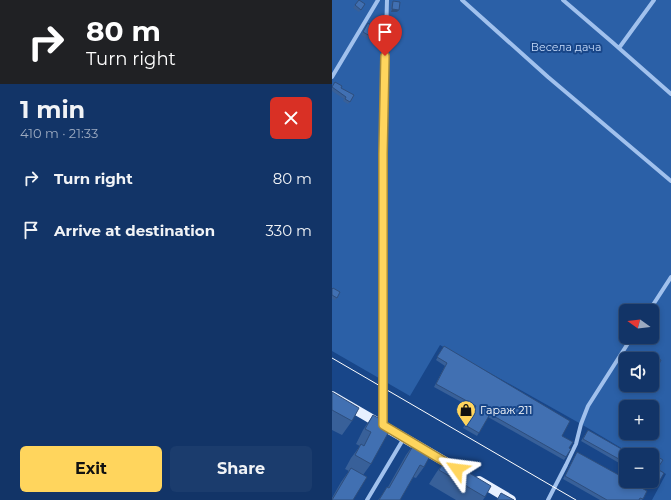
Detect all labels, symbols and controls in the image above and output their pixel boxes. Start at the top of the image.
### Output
text: 80 m [86,14,161,48]
pin [368,15,402,56]
icon: right [20,16,72,68]
icon: arrive [374,21,396,43]
park label: Весела дача [531,40,601,54]
text: Turn right [86,48,176,70]
text: 1 min [20,95,85,124]
button: close [270,97,312,139]
text: 410 m · 21:33 [20,125,98,141]
icon: right [20,167,42,189]
text: Turn right [54,169,133,188]
text: 80 m [273,169,312,188]
icon: arrive [20,219,42,241]
text: Arrive at destination [54,221,215,240]
text: 330 m [265,221,312,240]
north arrow [619,304,659,344]
map controls [619,304,659,488]
button: sound [619,352,659,392]
shop icon: Гараж 211 [455,399,477,427]
button: + [619,400,659,440]
place label: Гараж 211 [480,403,532,417]
button: Exit [20,446,162,492]
button: Share [170,446,312,492]
position arrow [436,448,478,490]
button: − [619,448,659,488]

